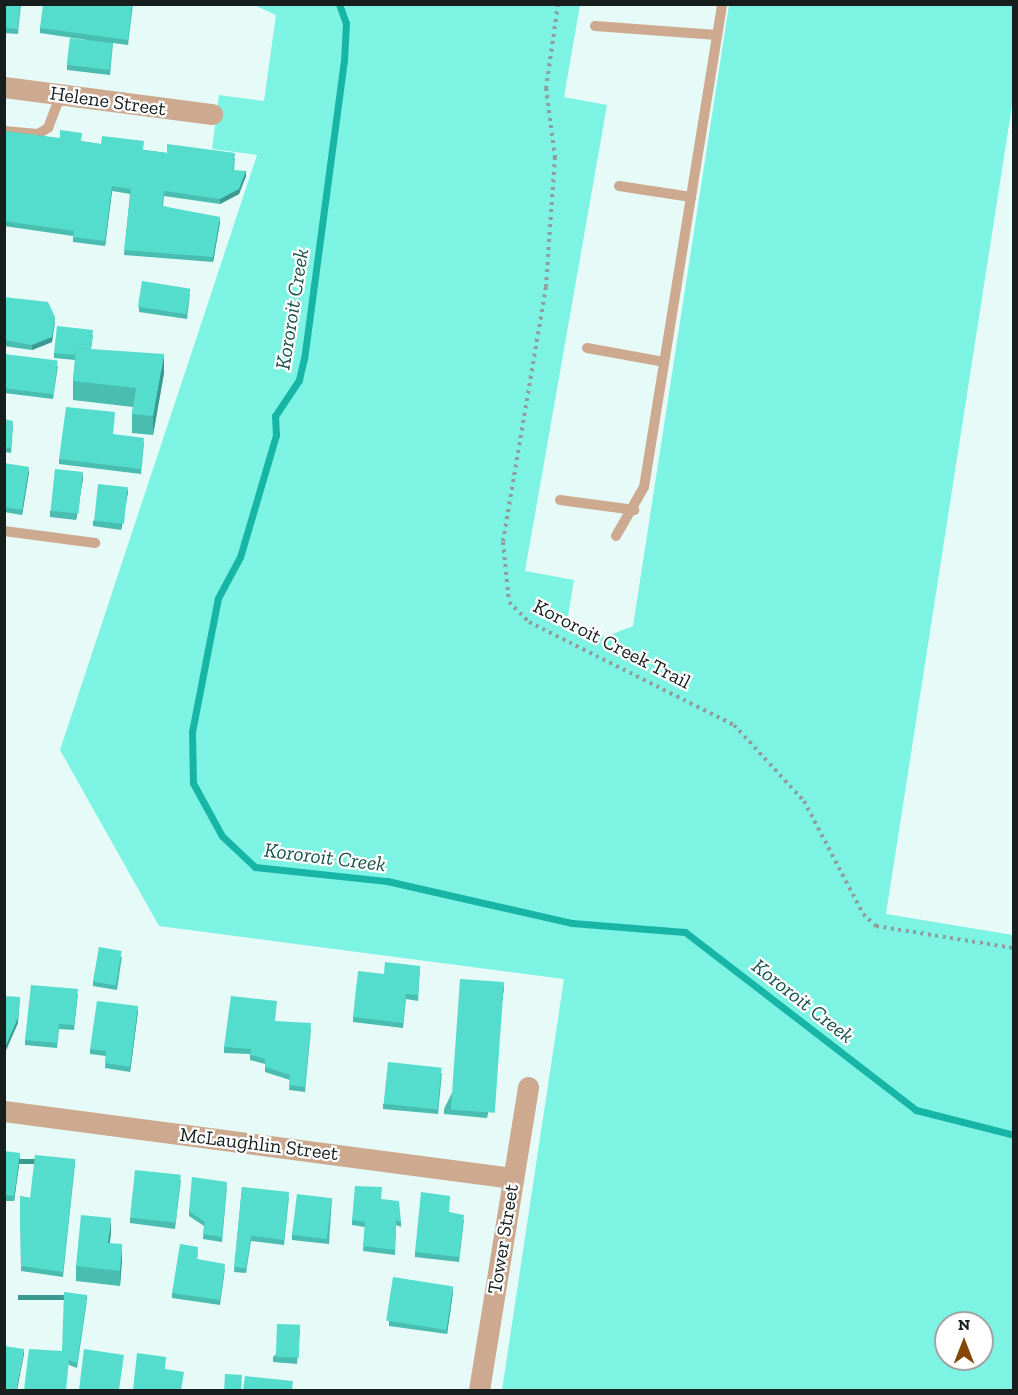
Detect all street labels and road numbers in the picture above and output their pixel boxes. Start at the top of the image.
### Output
street label: Helene Street [48,81,168,121]
street label: Kororoit Creek Trail [529,594,695,694]
street label: McLaughlin Street [178,1122,340,1166]
street label: Tower Street [482,1182,524,1296]

